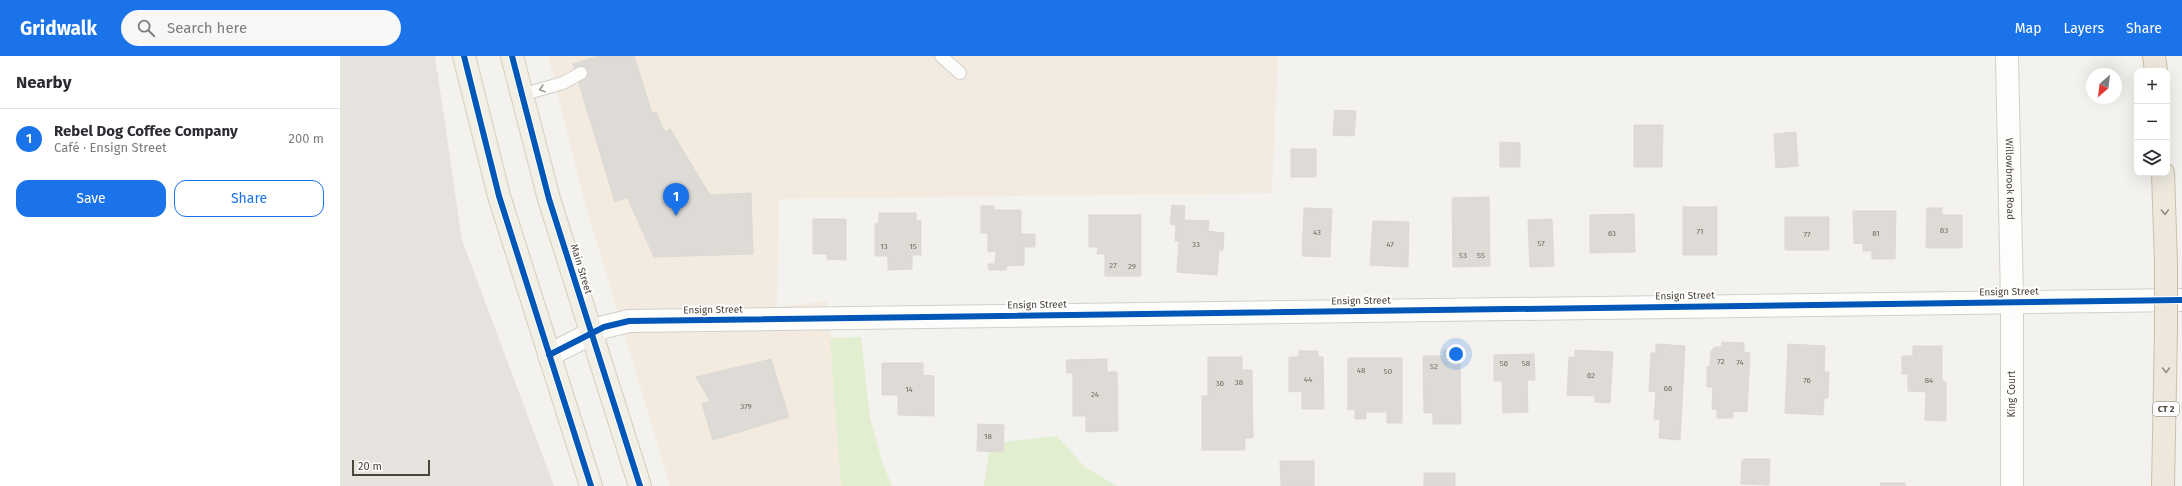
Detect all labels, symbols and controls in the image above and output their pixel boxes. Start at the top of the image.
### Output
search box [121,10,401,46]
text: Gridwalk [20,17,97,40]
icon: search [135,17,157,39]
text: Search here [167,19,247,37]
text: Map [2015,20,2041,37]
text: Layers [2063,20,2104,37]
text: Share [2126,20,2162,37]
north arrow [2086,68,2122,104]
map controls [2134,68,2170,176]
button: + [2134,68,2170,104]
text: Nearby [16,72,71,93]
one-way arrow [539,85,545,93]
button: − [2134,104,2170,140]
text: Rebel Dog Coffee Company [54,122,238,140]
text: 1 [26,131,32,146]
text: 200 m [288,131,324,146]
street label: Willowbrook Road [2003,138,2016,220]
text: Café · Ensign Street [54,140,167,155]
button: layers [2134,140,2170,176]
button: Save [16,180,166,217]
button: Share [174,180,324,217]
pin: 1 [663,183,689,216]
one-way arrow [2160,209,2169,215]
house number: 83 [1940,226,1948,235]
house number: 71 [1697,227,1703,236]
house number: 43 [1313,228,1321,237]
house number: 63 [1608,229,1616,238]
house number: 81 [1872,229,1880,238]
house number: 77 [1803,230,1811,239]
house number: 57 [1537,239,1545,248]
house number: 33 [1192,240,1200,249]
house number: 47 [1386,240,1394,249]
house number: 13 [880,242,888,251]
house number: 15 [909,242,917,251]
street label: Main Street [568,243,594,296]
house number: 53 [1459,251,1467,260]
house number: 55 [1477,251,1485,260]
house number: 27 [1109,261,1117,270]
house number: 29 [1128,262,1136,271]
street label: Ensign Street [1979,285,2039,299]
street label: Ensign Street [1655,289,1715,303]
street label: Ensign Street [1331,294,1391,308]
street label: Ensign Street [1007,298,1067,312]
street label: Ensign Street [683,303,743,317]
your location [1446,344,1466,364]
house number: 72 [1717,357,1725,366]
house number: 74 [1736,358,1744,367]
house number: 56 [1500,359,1508,368]
house number: 58 [1522,359,1531,368]
house number: 52 [1430,362,1438,371]
house number: 48 [1357,366,1366,375]
house number: 50 [1384,367,1393,376]
one-way arrow [2162,367,2170,373]
street label: King Court [2006,370,2018,417]
house number: 62 [1587,371,1595,380]
house number: 44 [1304,375,1313,384]
house number: 76 [1803,376,1811,385]
house number: 84 [1925,376,1934,385]
house number: 38 [1235,378,1244,387]
house number: 36 [1216,379,1224,388]
house number: 66 [1664,384,1672,393]
house number: 14 [905,385,914,394]
house number: 24 [1091,390,1100,399]
house number: 379 [740,402,752,411]
road number: CT 2 [2153,402,2179,416]
house number: 18 [984,432,993,441]
scale bar [352,458,430,477]
text: 20 m [358,460,382,473]

